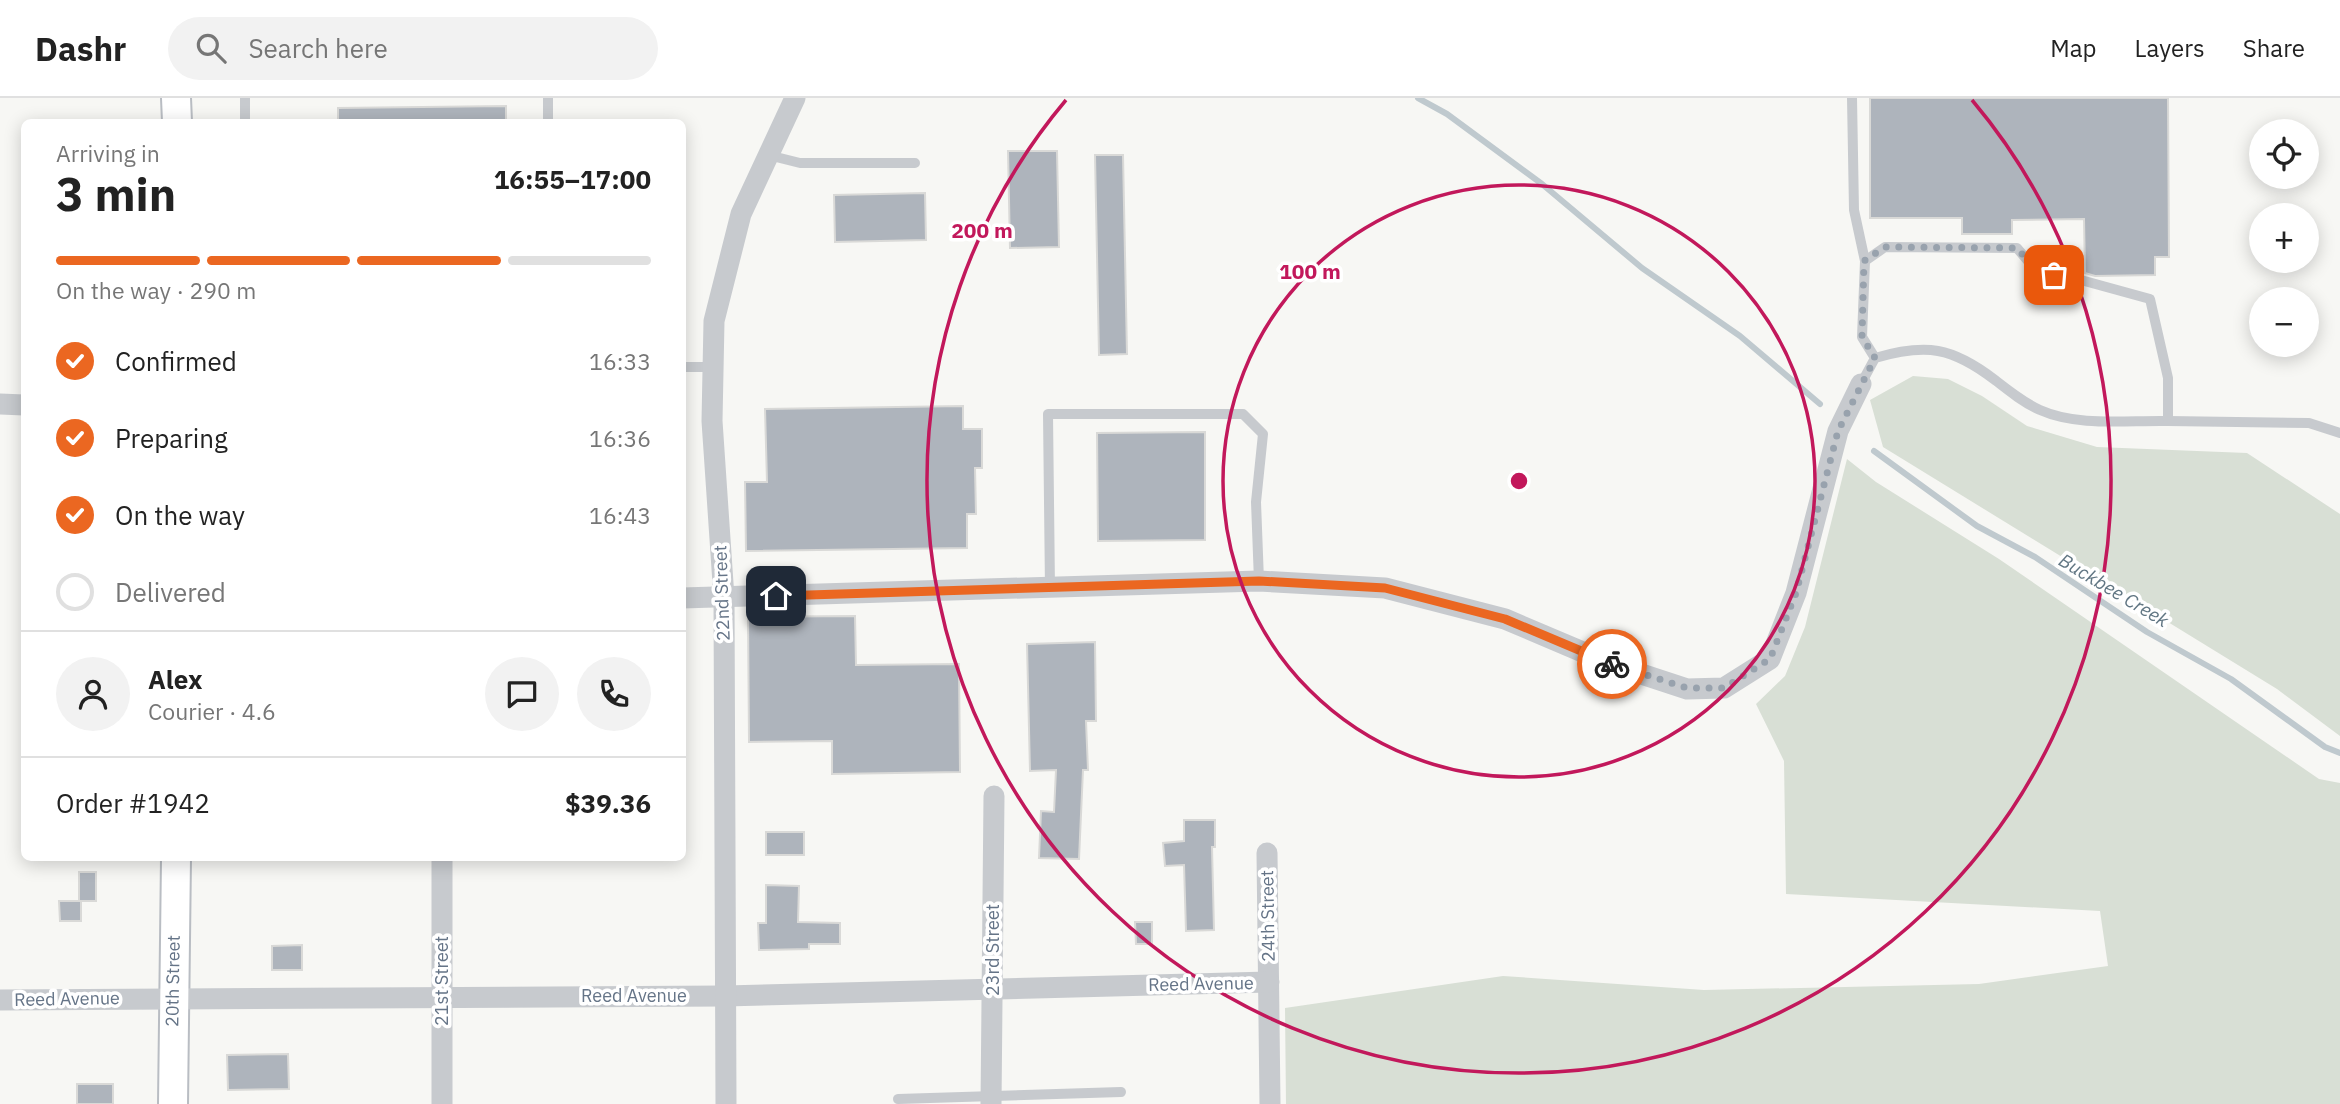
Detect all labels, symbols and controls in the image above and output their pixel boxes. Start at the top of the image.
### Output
search box [168,17,658,80]
text: Dashr [35,27,126,70]
icon: search [192,29,230,67]
text: Search here [248,31,388,65]
text: Map [2050,32,2097,64]
text: Layers [2135,32,2205,64]
text: Share [2243,32,2305,64]
map controls [2249,119,2319,357]
button: locate [2249,119,2319,189]
text: Arriving in [56,138,160,168]
text: 16:55–17:00 [494,162,651,196]
text: 3 min [56,164,176,224]
button: + [2249,203,2319,273]
text: 200 m [951,216,1013,244]
pin [2024,245,2084,305]
icon: bag [2035,256,2073,294]
text: 100 m [1279,257,1341,285]
text: On the way · 290 m [56,275,256,305]
button: − [2249,287,2319,357]
icon: check [56,342,94,380]
text: Confirmed [115,344,237,378]
text: 16:33 [589,346,651,376]
icon: check [56,419,94,457]
text: Preparing [115,421,228,455]
text: 16:36 [589,423,651,453]
centre of rings [1507,469,1531,493]
icon: check [56,496,94,534]
text: On the way [115,498,245,532]
text: 16:43 [589,500,651,530]
street label: 22nd Street [708,545,735,641]
water label: Buckbee Creek [2055,548,2174,633]
pin [746,566,806,626]
text: Delivered [115,575,226,609]
icon: home [757,577,795,615]
courier [1577,629,1647,699]
icon: bike [1593,645,1631,683]
button: person [56,657,130,731]
button: chat [485,657,559,731]
button: phone [577,657,651,731]
text: Alex [148,662,202,696]
text: Courier · 4.6 [148,696,276,726]
text: Order #1942 [56,786,210,820]
text: $39.36 [565,786,651,820]
street label: 24th Street [1255,870,1280,962]
street label: 23rd Street [981,904,1004,996]
street label: 20th Street [160,935,185,1027]
street label: 21st Street [430,936,453,1026]
street label: Reed Avenue [1148,971,1254,996]
street label: Reed Avenue [581,984,687,1007]
street label: Reed Avenue [14,986,120,1011]

